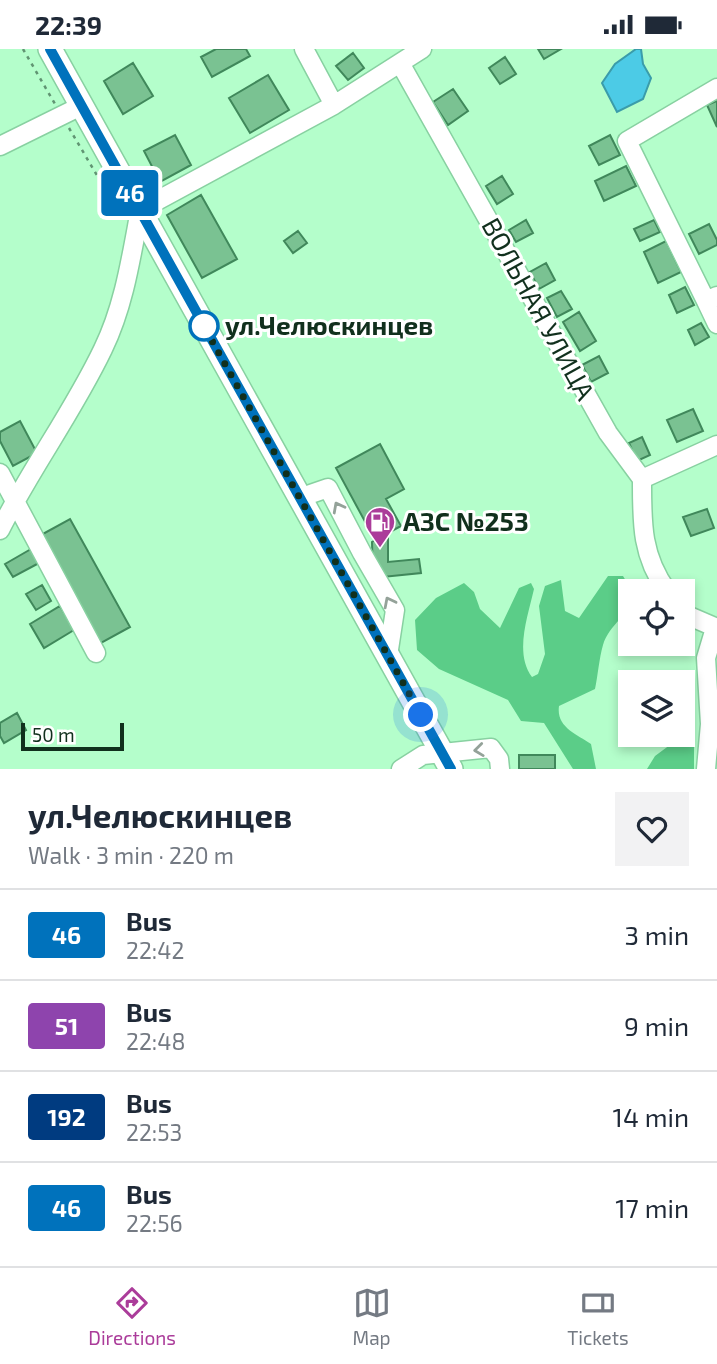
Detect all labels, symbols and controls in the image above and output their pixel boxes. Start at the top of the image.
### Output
text: 22:39 [35,9,102,40]
line badge: 46 [99,170,162,216]
text: 46 [115,178,145,207]
street label: ВОЛЬНАЯ УЛИЦА [476,212,602,405]
place label: ул.Челюскинцев [225,309,433,340]
marker: ул.Челюскинцев [189,311,219,341]
one-way arrow [332,501,346,514]
fuel station icon: АЗС №253 [363,505,397,549]
place label: АЗС №253 [403,505,529,536]
map controls [618,579,695,747]
button: locate [618,579,695,656]
one-way arrow [384,596,398,609]
button: layers [618,670,695,747]
your location [403,697,438,732]
scale bar [21,720,124,752]
text: 50 m [32,723,75,746]
one-way arrow [473,742,484,757]
button: heart [615,792,689,866]
text: ул.Челюскинцев [28,795,292,835]
text: Walk · 3 min · 220 m [28,841,234,869]
text: Bus [126,905,172,936]
text: 3 min [624,919,689,950]
text: 46 [52,920,81,949]
text: 22:42 [126,936,184,964]
text: Bus [126,996,172,1027]
text: 9 min [624,1010,689,1041]
text: 51 [55,1011,78,1040]
text: 22:48 [126,1027,185,1055]
text: Bus [126,1087,172,1118]
text: 14 min [613,1101,689,1132]
text: 192 [47,1102,86,1131]
text: 22:53 [126,1118,182,1146]
text: Bus [126,1178,172,1209]
text: 17 min [615,1192,689,1223]
text: 46 [52,1193,81,1222]
text: 22:56 [126,1209,183,1237]
tab: Directions [88,1284,176,1349]
tab: Map [352,1284,391,1349]
tab: Tickets [567,1284,629,1349]

